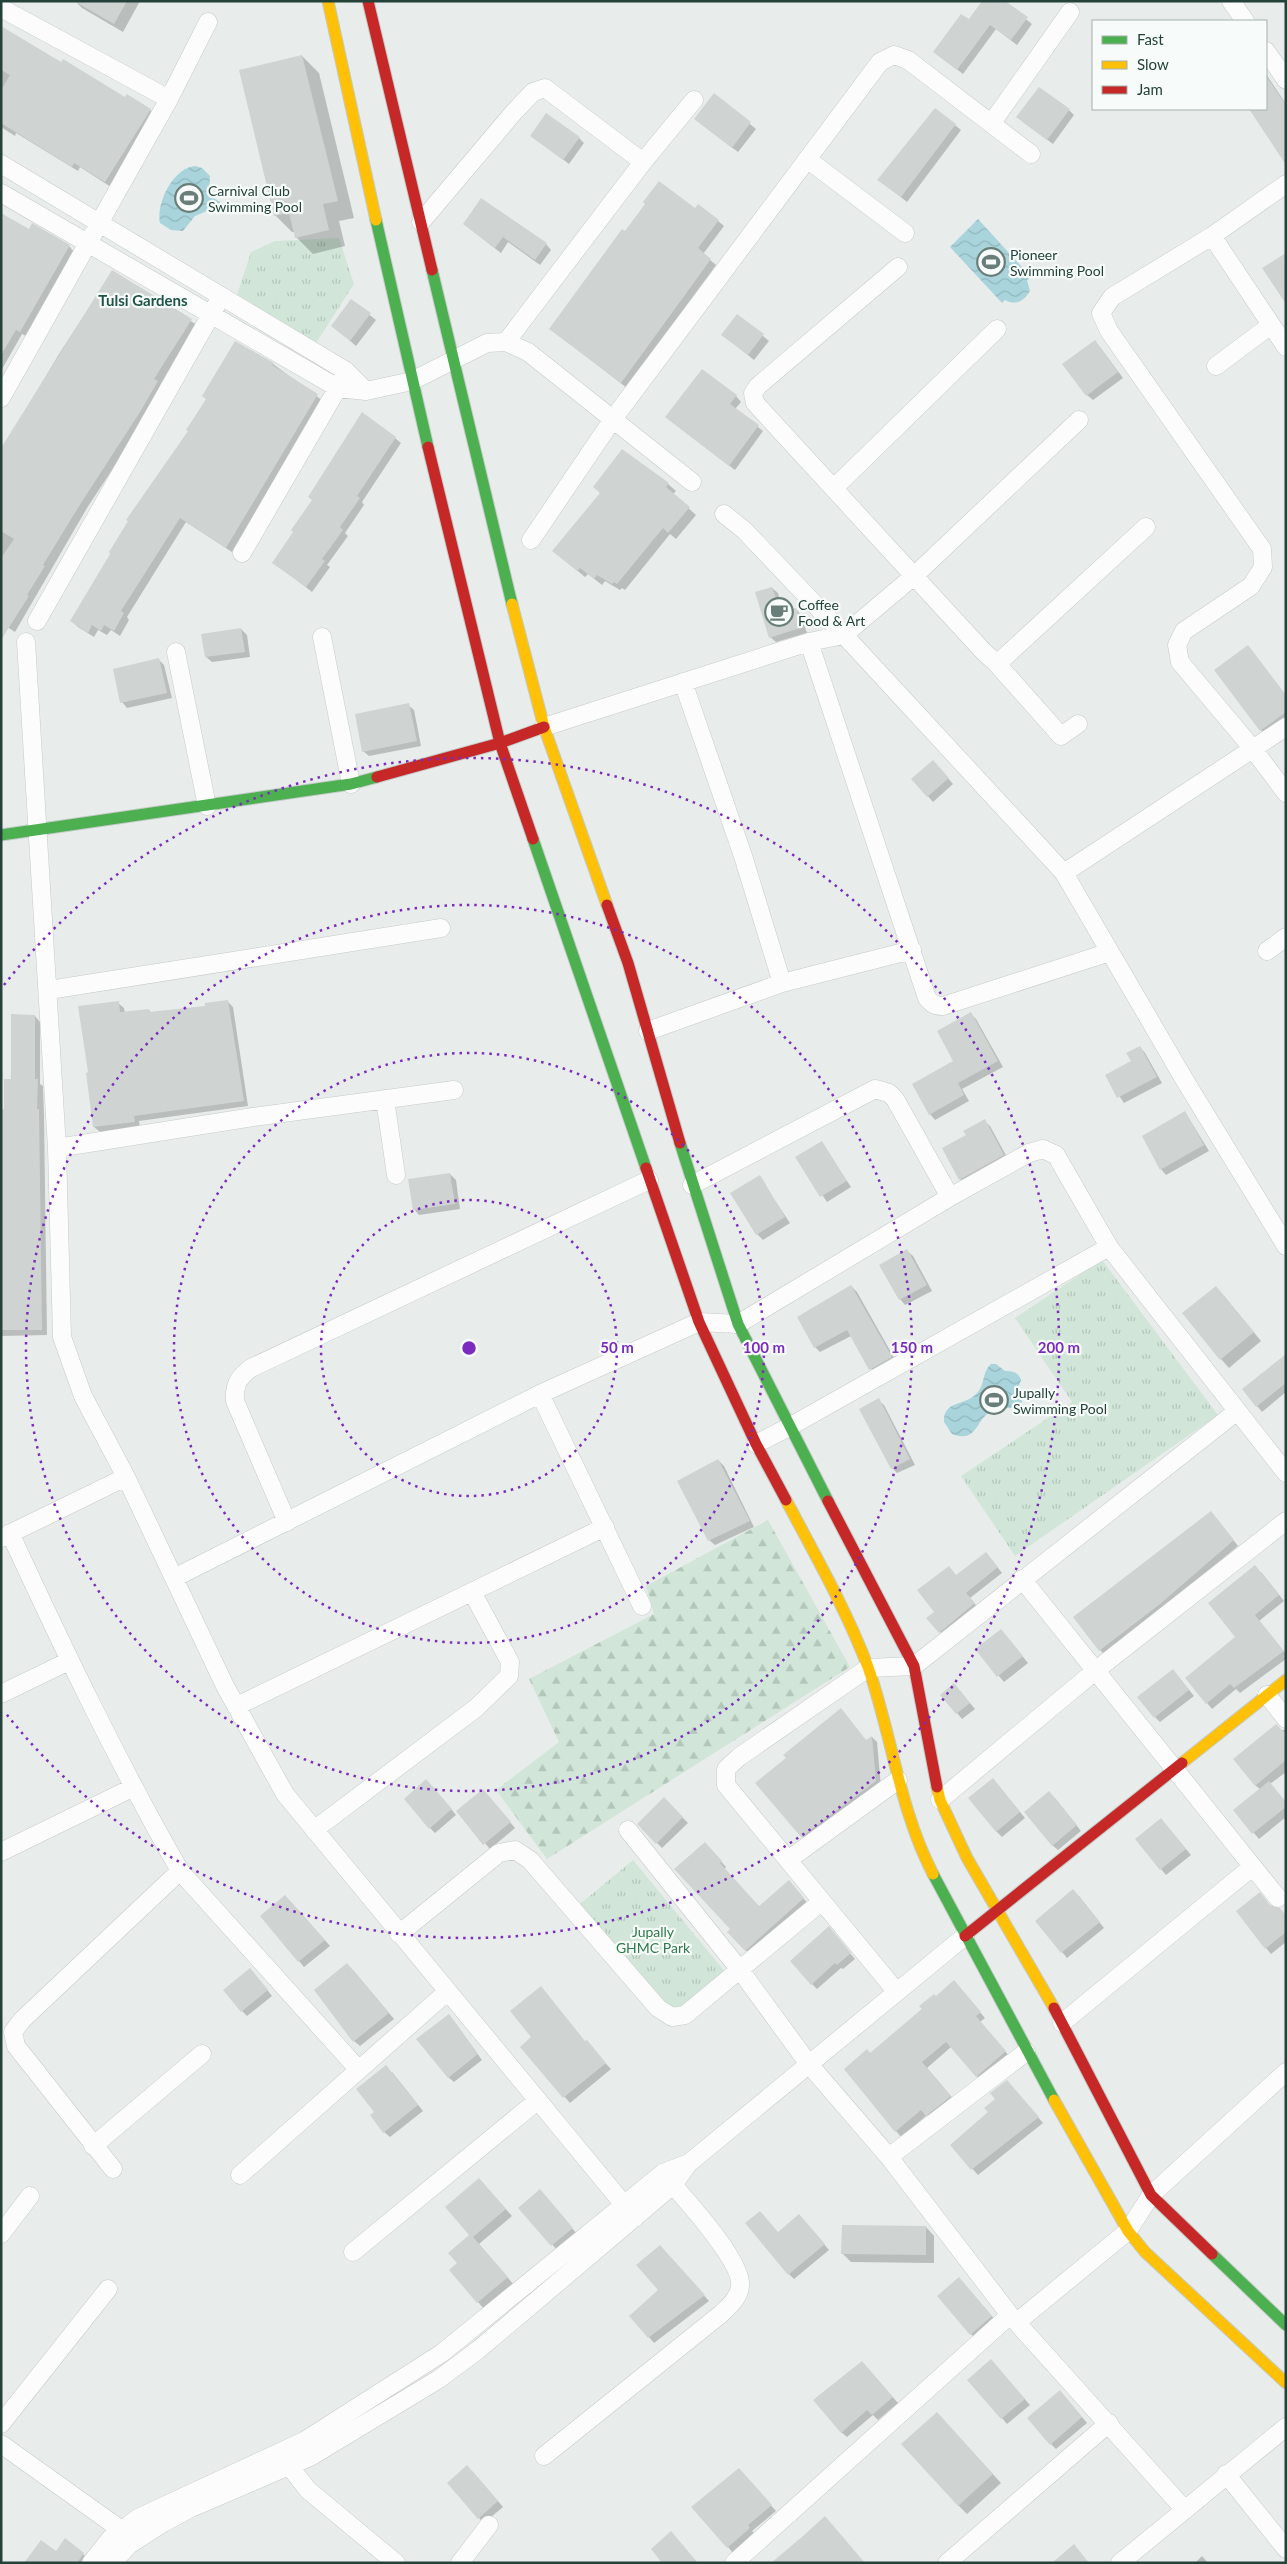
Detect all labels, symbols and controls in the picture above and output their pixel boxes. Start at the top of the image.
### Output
legend [1092,20,1267,110]
text: Fast [1137,30,1164,48]
text: Slow [1137,55,1169,73]
text: Jam [1137,80,1163,98]
place label: Carnival Club Swimming Pool [208,182,302,215]
sports icon: Carnival Club Swimming Pool [174,183,204,213]
place label: Pioneer Swimming Pool [1010,246,1104,279]
sports icon: Pioneer Swimming Pool [976,247,1006,277]
district label: Tulsi Gardens [98,291,188,309]
place label: Coffee Food & Art [798,596,865,629]
cafe icon: Coffee Food & Art [764,597,794,627]
text: 50 m [600,1338,634,1356]
text: 100 m [743,1338,785,1356]
text: 150 m [891,1338,933,1356]
text: 200 m [1038,1338,1080,1356]
centre of rings [460,1339,478,1357]
place label: Jupally Swimming Pool [1013,1384,1107,1417]
sports icon: Jupally Swimming Pool [979,1385,1009,1415]
park label: Jupally GHMC Park [616,1923,691,1956]

